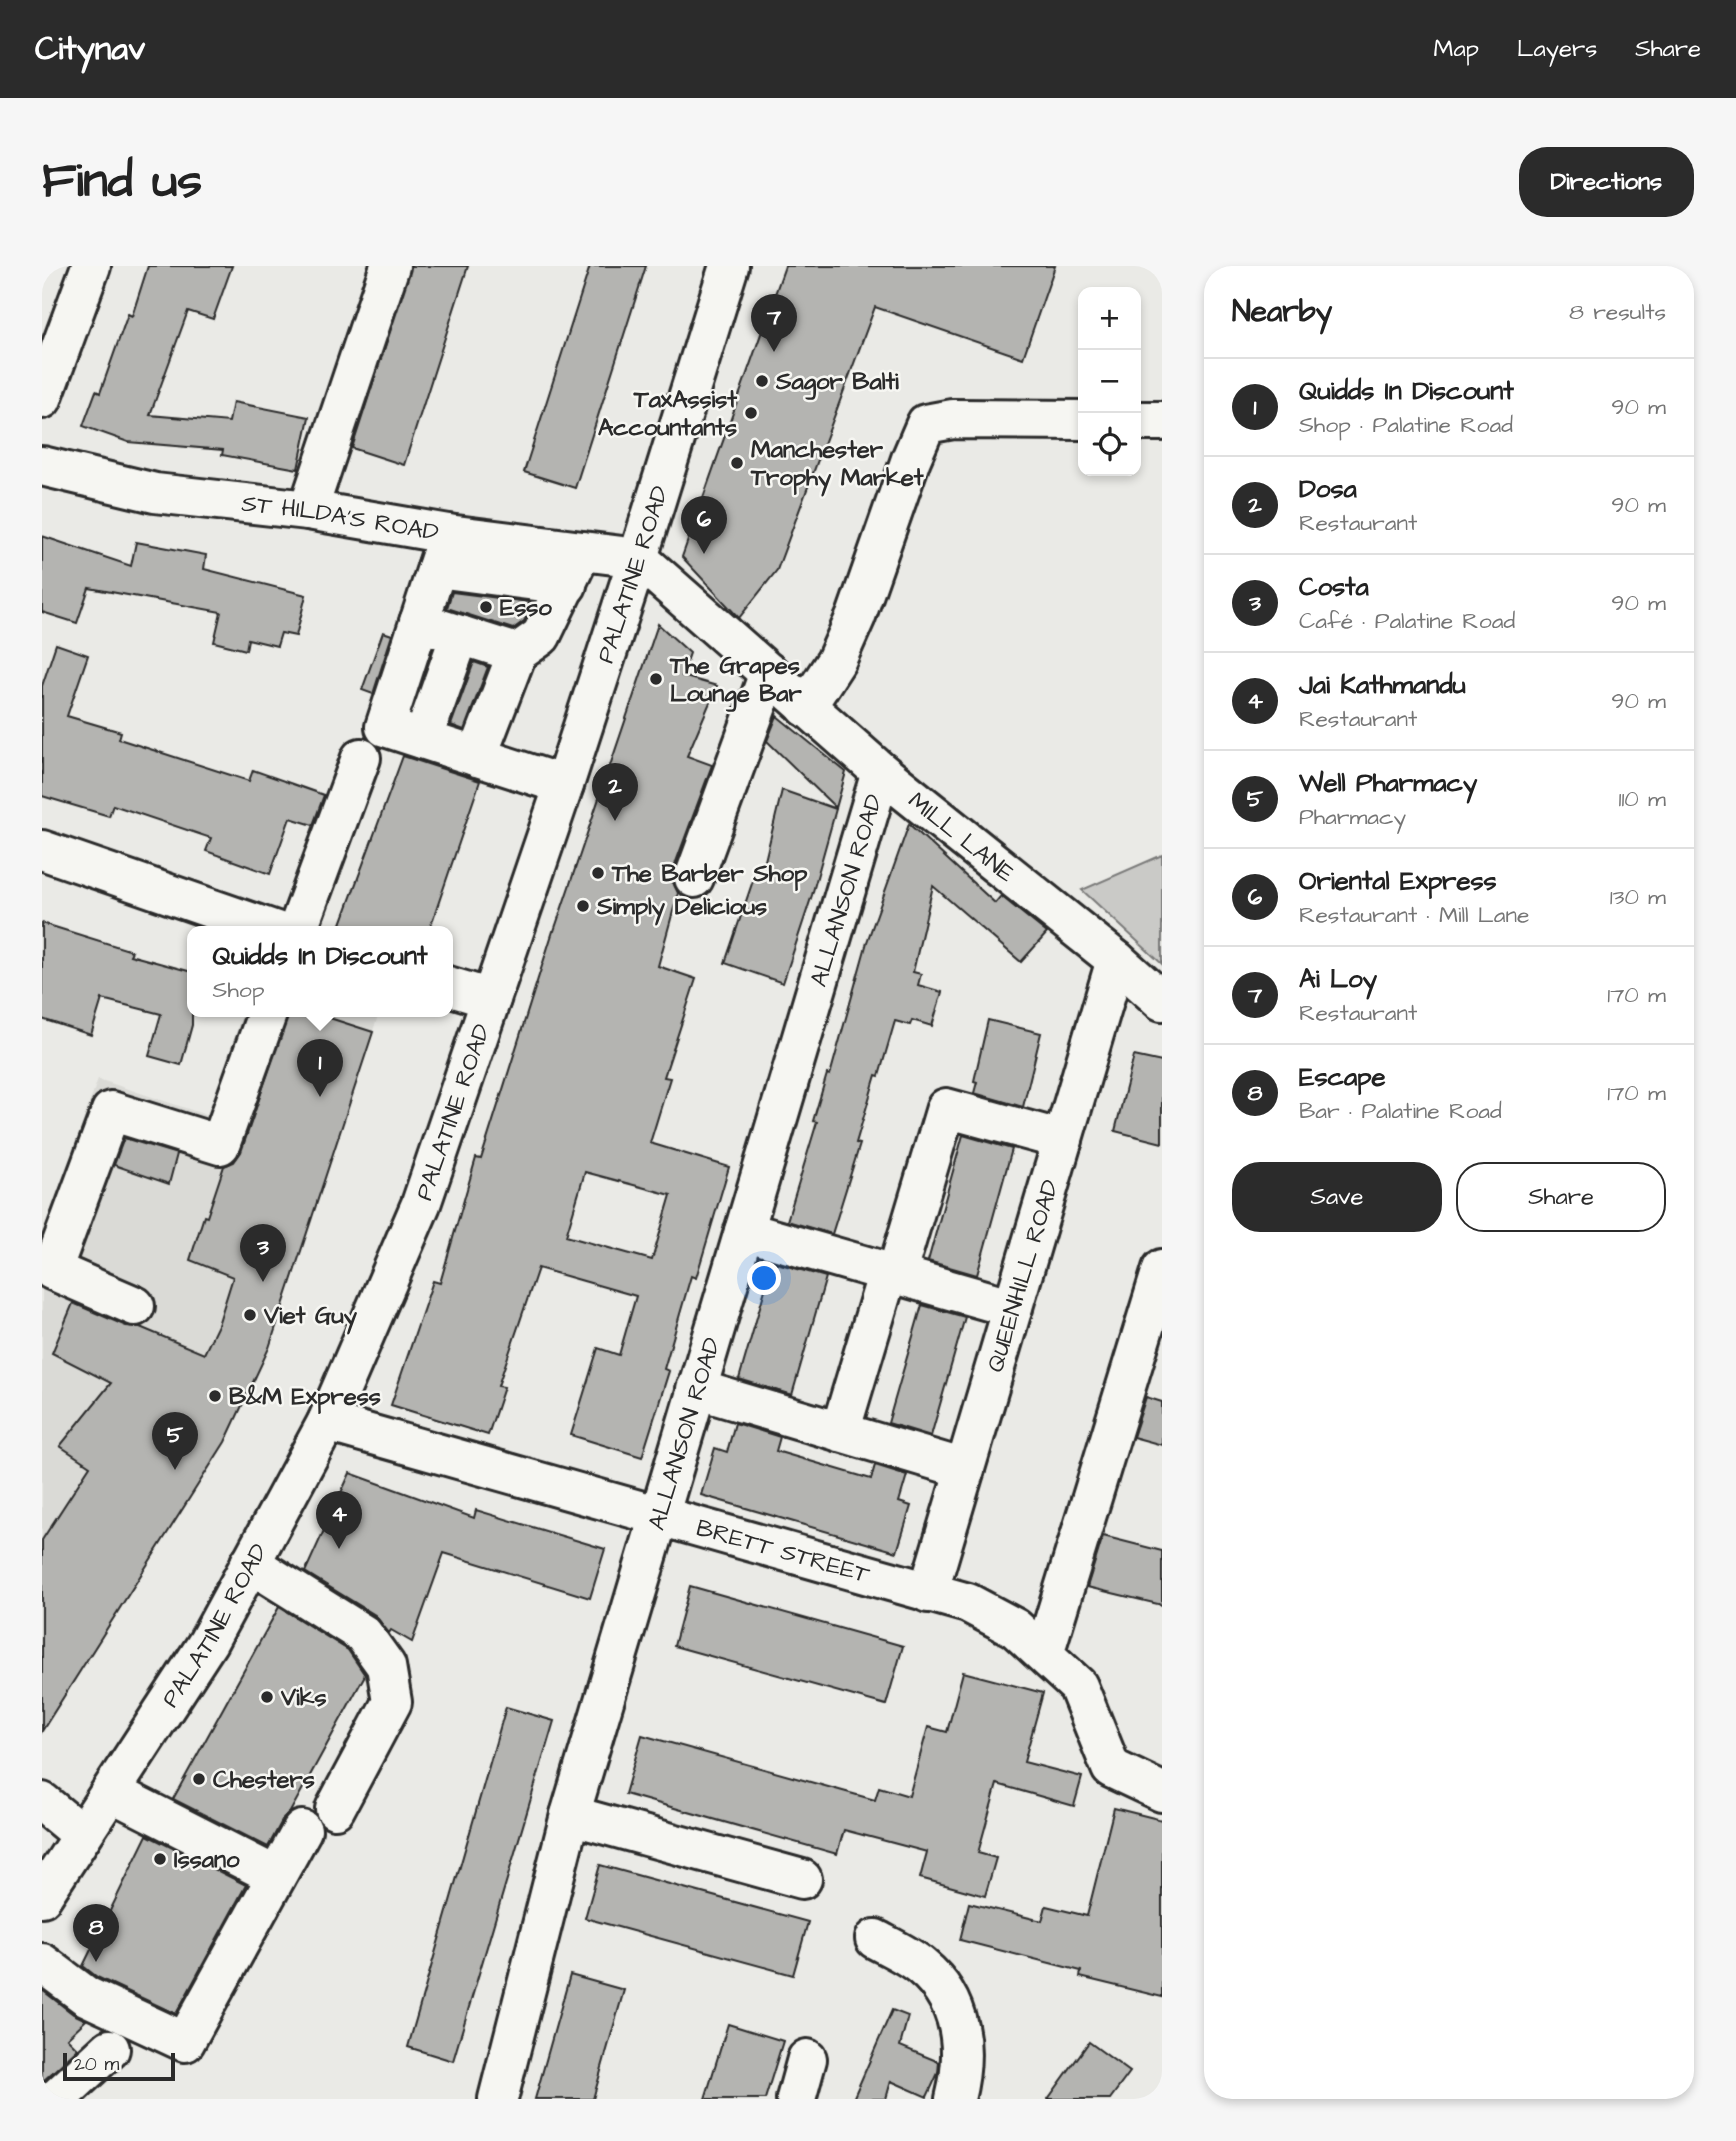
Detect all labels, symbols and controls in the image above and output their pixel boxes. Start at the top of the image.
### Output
text: Citynav [35,26,145,72]
text: Map [1434,32,1479,66]
text: Layers [1517,32,1597,66]
text: Share [1635,32,1701,66]
button: Directions [1519,147,1694,217]
text: Find us [42,148,202,216]
map controls [1078,287,1141,476]
button: + [1078,287,1141,350]
text: Nearby [1232,291,1332,333]
pin: 7 [751,294,797,352]
text: 8 results [1569,296,1666,328]
button: − [1078,350,1141,413]
place label: Sagor Balti [775,365,899,400]
marker: Sagor Balti [754,373,770,389]
text: Quidds In Discount [1299,373,1514,409]
place label: TaxAssist Accountants [598,383,737,445]
text: 1 [1254,391,1256,423]
text: 90 m [1611,391,1666,423]
marker: TaxAssist Accountants [743,405,759,421]
text: Shop · Palatine Road [1299,409,1513,441]
button: locate [1078,413,1141,476]
place label: Manchester Trophy Market [750,433,924,497]
marker: Manchester Trophy Market [729,455,745,471]
text: Dosa [1299,471,1357,507]
street label: PALATINE ROAD [589,482,677,668]
street label: ST HILDA'S ROAD [240,487,441,550]
text: 2 [1248,489,1262,521]
text: 90 m [1611,489,1666,521]
pin: 6 [681,496,727,554]
text: Restaurant [1299,507,1417,539]
text: Costa [1299,569,1369,605]
text: 3 [1249,587,1261,619]
text: 90 m [1611,587,1666,619]
place label: Esso [500,591,552,625]
marker: Esso [478,599,494,615]
text: Café · Palatine Road [1299,605,1515,637]
place label: The Grapes Lounge Bar [669,649,803,712]
text: Jai Kathmandu [1299,667,1466,703]
marker: The Grapes Lounge Bar [648,671,664,687]
text: 4 [1247,685,1263,717]
text: 90 m [1611,685,1666,717]
text: Restaurant [1299,703,1417,735]
pin: 2 [592,763,638,821]
text: Well Pharmacy [1299,765,1477,801]
text: 5 [1247,783,1263,815]
text: 110 m [1618,783,1666,815]
street label: MILL LANE [901,784,1022,891]
street label: ALLANSON ROAD [802,790,891,991]
text: Pharmacy [1299,801,1406,833]
place label: The Barber Shop [611,857,808,891]
text: Oriental Express [1299,863,1497,899]
marker: The Barber Shop [590,865,606,881]
text: 6 [1248,881,1262,913]
text: 130 m [1610,881,1666,913]
place label: Simply Delicious [596,890,767,926]
marker: Simply Delicious [575,898,591,914]
text: Restaurant · Mill Lane [1299,899,1529,931]
popup [187,926,453,1017]
text: Quidds In Discount [213,938,427,974]
text: Ai Loy [1299,961,1377,997]
text: Shop [213,974,265,1006]
text: 7 [1248,979,1262,1011]
text: 170 m [1607,979,1666,1011]
text: Restaurant [1299,997,1417,1029]
street label: PALATINE ROAD [407,1020,499,1205]
pin: 1 [297,1039,343,1097]
text: Escape [1299,1059,1386,1095]
text: 8 [1248,1077,1262,1109]
text: 170 m [1607,1077,1666,1109]
text: Bar · Palatine Road [1299,1095,1502,1127]
button: Save [1232,1162,1442,1232]
button: Share [1456,1162,1666,1232]
street label: QUEENHILL ROAD [979,1176,1068,1376]
pin: 3 [240,1224,286,1282]
your location [747,1261,781,1295]
place label: Viet Guy [263,1299,358,1335]
marker: Viet Guy [242,1307,258,1323]
street label: ALLANSON ROAD [640,1333,729,1534]
place label: B&M Express [229,1380,381,1414]
marker: B&M Express [207,1388,223,1404]
pin: 5 [152,1412,198,1470]
pin: 4 [316,1491,362,1549]
street label: BRETT STREET [692,1511,874,1592]
street label: PALATINE ROAD [154,1538,276,1714]
place label: Viks [280,1681,326,1715]
marker: Viks [259,1689,275,1705]
place label: Chesters [213,1763,315,1797]
marker: Chesters [191,1771,207,1787]
place label: Issano [174,1843,240,1877]
marker: Issano [152,1851,168,1867]
pin: 8 [73,1904,119,1962]
scale bar [63,2050,175,2082]
text: 20 m [74,2051,119,2078]

